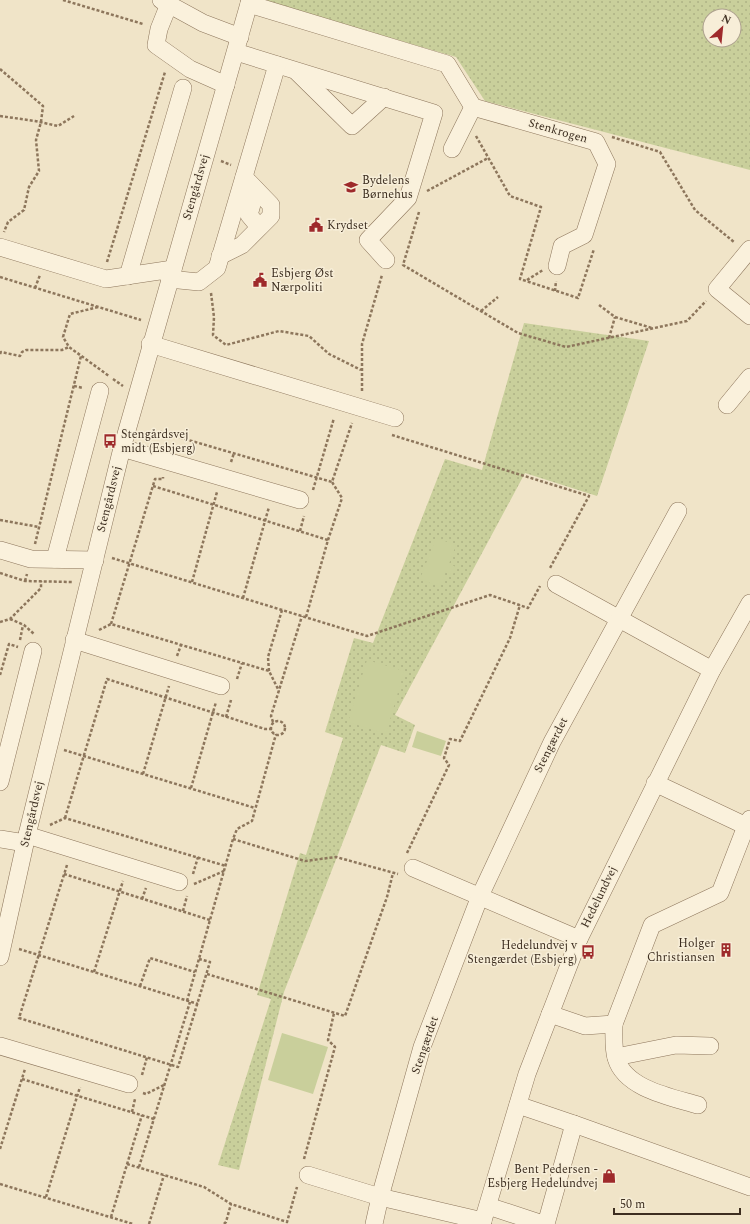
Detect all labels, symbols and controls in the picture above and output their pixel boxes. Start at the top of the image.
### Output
north arrow [702,8,742,48]
text: N [718,10,734,29]
street label: Stenkrogen [526,114,590,149]
street label: Stengårdsvej [178,152,214,222]
place label: Bydelens Børnehus [362,171,413,204]
school or university icon: Bydelens Børnehus [343,179,359,195]
place label: Krydset [327,216,368,235]
public building icon: Krydset [308,217,324,233]
place label: Esbjerg Øst Nærpoliti [271,264,334,297]
public building icon: Esbjerg Øst Nærpoliti [252,272,268,288]
place label: Stengårdsvej midt (Esbjerg) [121,425,195,458]
bus stop icon: Stengårdsvej midt (Esbjerg) [102,433,118,449]
street label: Stengårdsvej [92,464,126,534]
street label: Stengærdet [529,714,573,776]
street label: Stengårdsvej [15,779,49,849]
street label: Hedelundvej [576,863,622,931]
place label: Holger Christiansen [647,934,715,967]
place label: Hedelundvej v Stengærdet (Esbjerg) [467,936,578,969]
building icon: Holger Christiansen [718,942,734,958]
bus stop icon: Hedelundvej v Stengærdet (Esbjerg) [580,944,596,960]
street label: Stengærdet [406,1013,444,1077]
place label: Bent Pedersen - Esbjerg Hedelundvej [487,1160,598,1193]
shop icon: Bent Pedersen - Esbjerg Hedelundvej [601,1168,617,1184]
scale bar [614,1190,740,1216]
text: 50 m [620,1195,645,1214]

